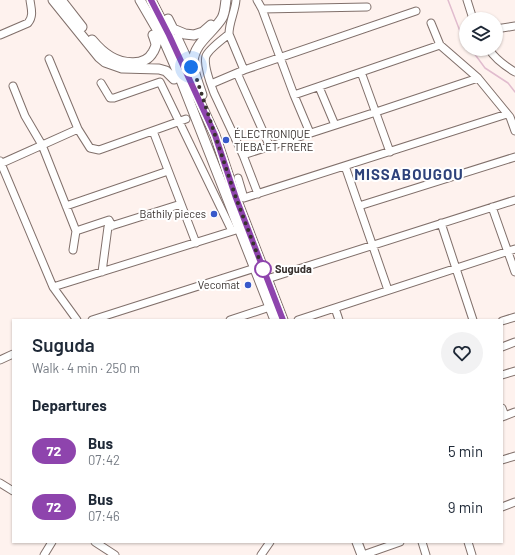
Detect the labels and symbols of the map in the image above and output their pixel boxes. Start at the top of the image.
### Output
your location [181,57,201,77]
place label: ÉLECTRONIQUE TIEBA ET FRERE [234,127,314,153]
marker: ÉLECTRONIQUE TIEBA ET FRERE [221,135,231,145]
district label: MISSABOUGOU [354,165,464,183]
place label: Bathily pieces [140,207,206,220]
marker: Bathily pieces [209,209,219,219]
marker: Suguda [254,260,272,278]
place label: Suguda [275,262,312,275]
place label: Vecomat [198,278,240,291]
marker: Vecomat [243,280,253,290]

